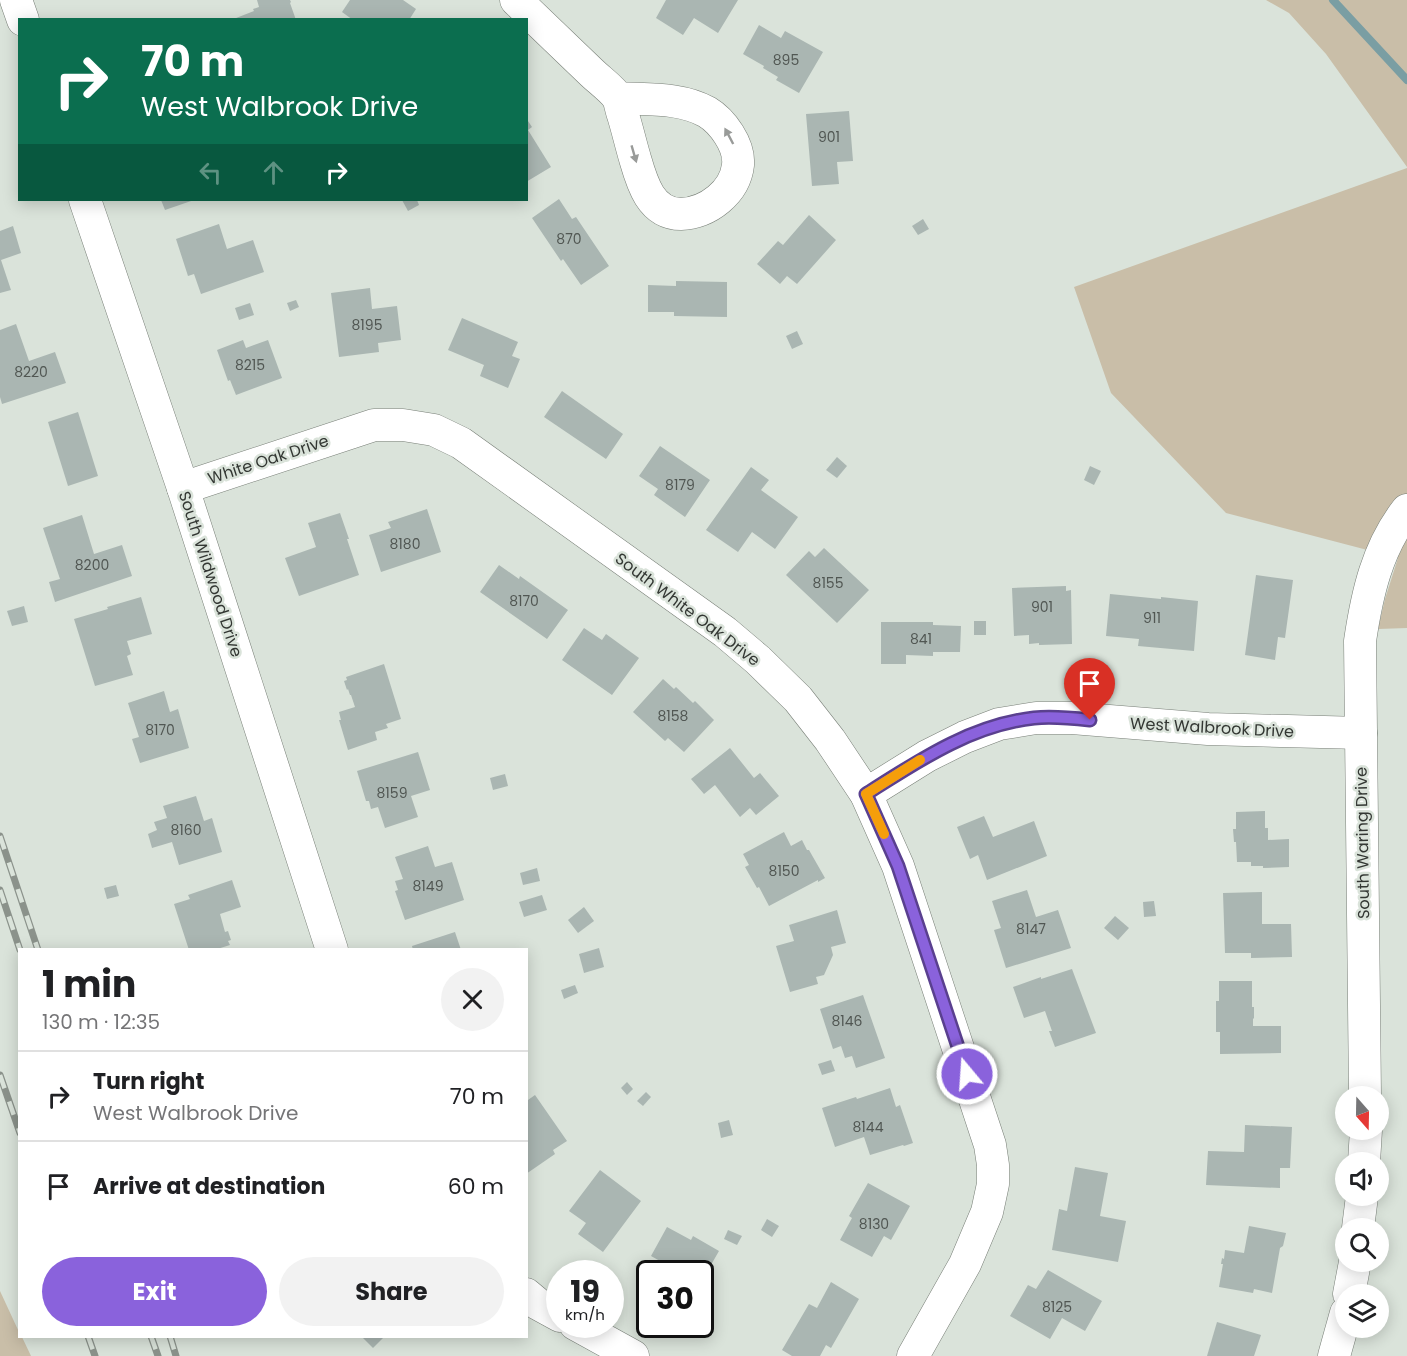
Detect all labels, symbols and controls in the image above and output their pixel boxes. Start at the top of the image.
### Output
text: 70 m [141,32,244,91]
icon: right [42,42,120,120]
house number: 895 [773,50,799,70]
text: West Walbrook Drive [141,88,418,125]
one-way arrow [724,127,734,144]
house number: 901 [818,127,840,147]
one-way arrow [630,145,639,163]
icon: left [194,156,227,189]
icon: ahead [257,156,290,189]
icon: right [320,156,353,189]
house number: 870 [556,229,582,249]
house number: 8195 [352,315,382,335]
house number: 8215 [235,355,265,375]
house number: 8220 [14,362,48,382]
street label: White Oak Drive [205,429,332,490]
house number: 8179 [665,475,695,495]
street label: South Wildwood Drive [173,488,248,660]
house number: 8180 [390,534,420,554]
street label: South White Oak Drive [610,547,765,672]
house number: 8200 [75,555,109,575]
house number: 8155 [813,573,843,593]
house number: 8170 [509,591,539,611]
house number: 901 [1031,597,1053,617]
house number: 911 [1143,608,1161,628]
house number: 841 [910,629,932,649]
pin [1064,658,1115,720]
icon: arrive [1073,667,1106,700]
house number: 8158 [658,706,689,726]
street label: West Walbrook Drive [1129,712,1295,743]
house number: 8170 [145,720,175,740]
street label: South Waring Drive [1350,767,1375,919]
house number: 8159 [377,783,407,803]
house number: 8160 [171,820,202,840]
house number: 8150 [769,861,799,881]
house number: 8149 [413,876,443,896]
house number: 8147 [1016,919,1046,939]
text: 1 min [42,959,136,1010]
button: close [441,968,504,1031]
text: 130 m · 12:35 [42,1008,160,1036]
house number: 8146 [831,1011,863,1031]
position arrow [935,1042,999,1106]
text: Turn right [93,1066,204,1097]
icon: right [42,1080,75,1113]
text: 70 m [450,1081,504,1112]
north arrow [1335,1086,1389,1140]
map controls [1335,1086,1389,1338]
text: West Walbrook Drive [93,1099,298,1127]
house number: 8144 [853,1117,884,1137]
button: sound [1335,1152,1389,1206]
icon: arrive [42,1170,75,1203]
text: Arrive at destination [93,1171,325,1202]
text: 60 m [448,1171,504,1202]
house number: 8130 [859,1214,889,1234]
button: search [1335,1218,1389,1272]
button: Exit [42,1257,267,1326]
button: Share [279,1257,504,1326]
speed limit sign: 30 [636,1260,714,1338]
text: 19 [570,1270,600,1313]
button: layers [1335,1284,1389,1338]
house number: 8125 [1042,1297,1072,1317]
text: km/h [565,1304,605,1325]

